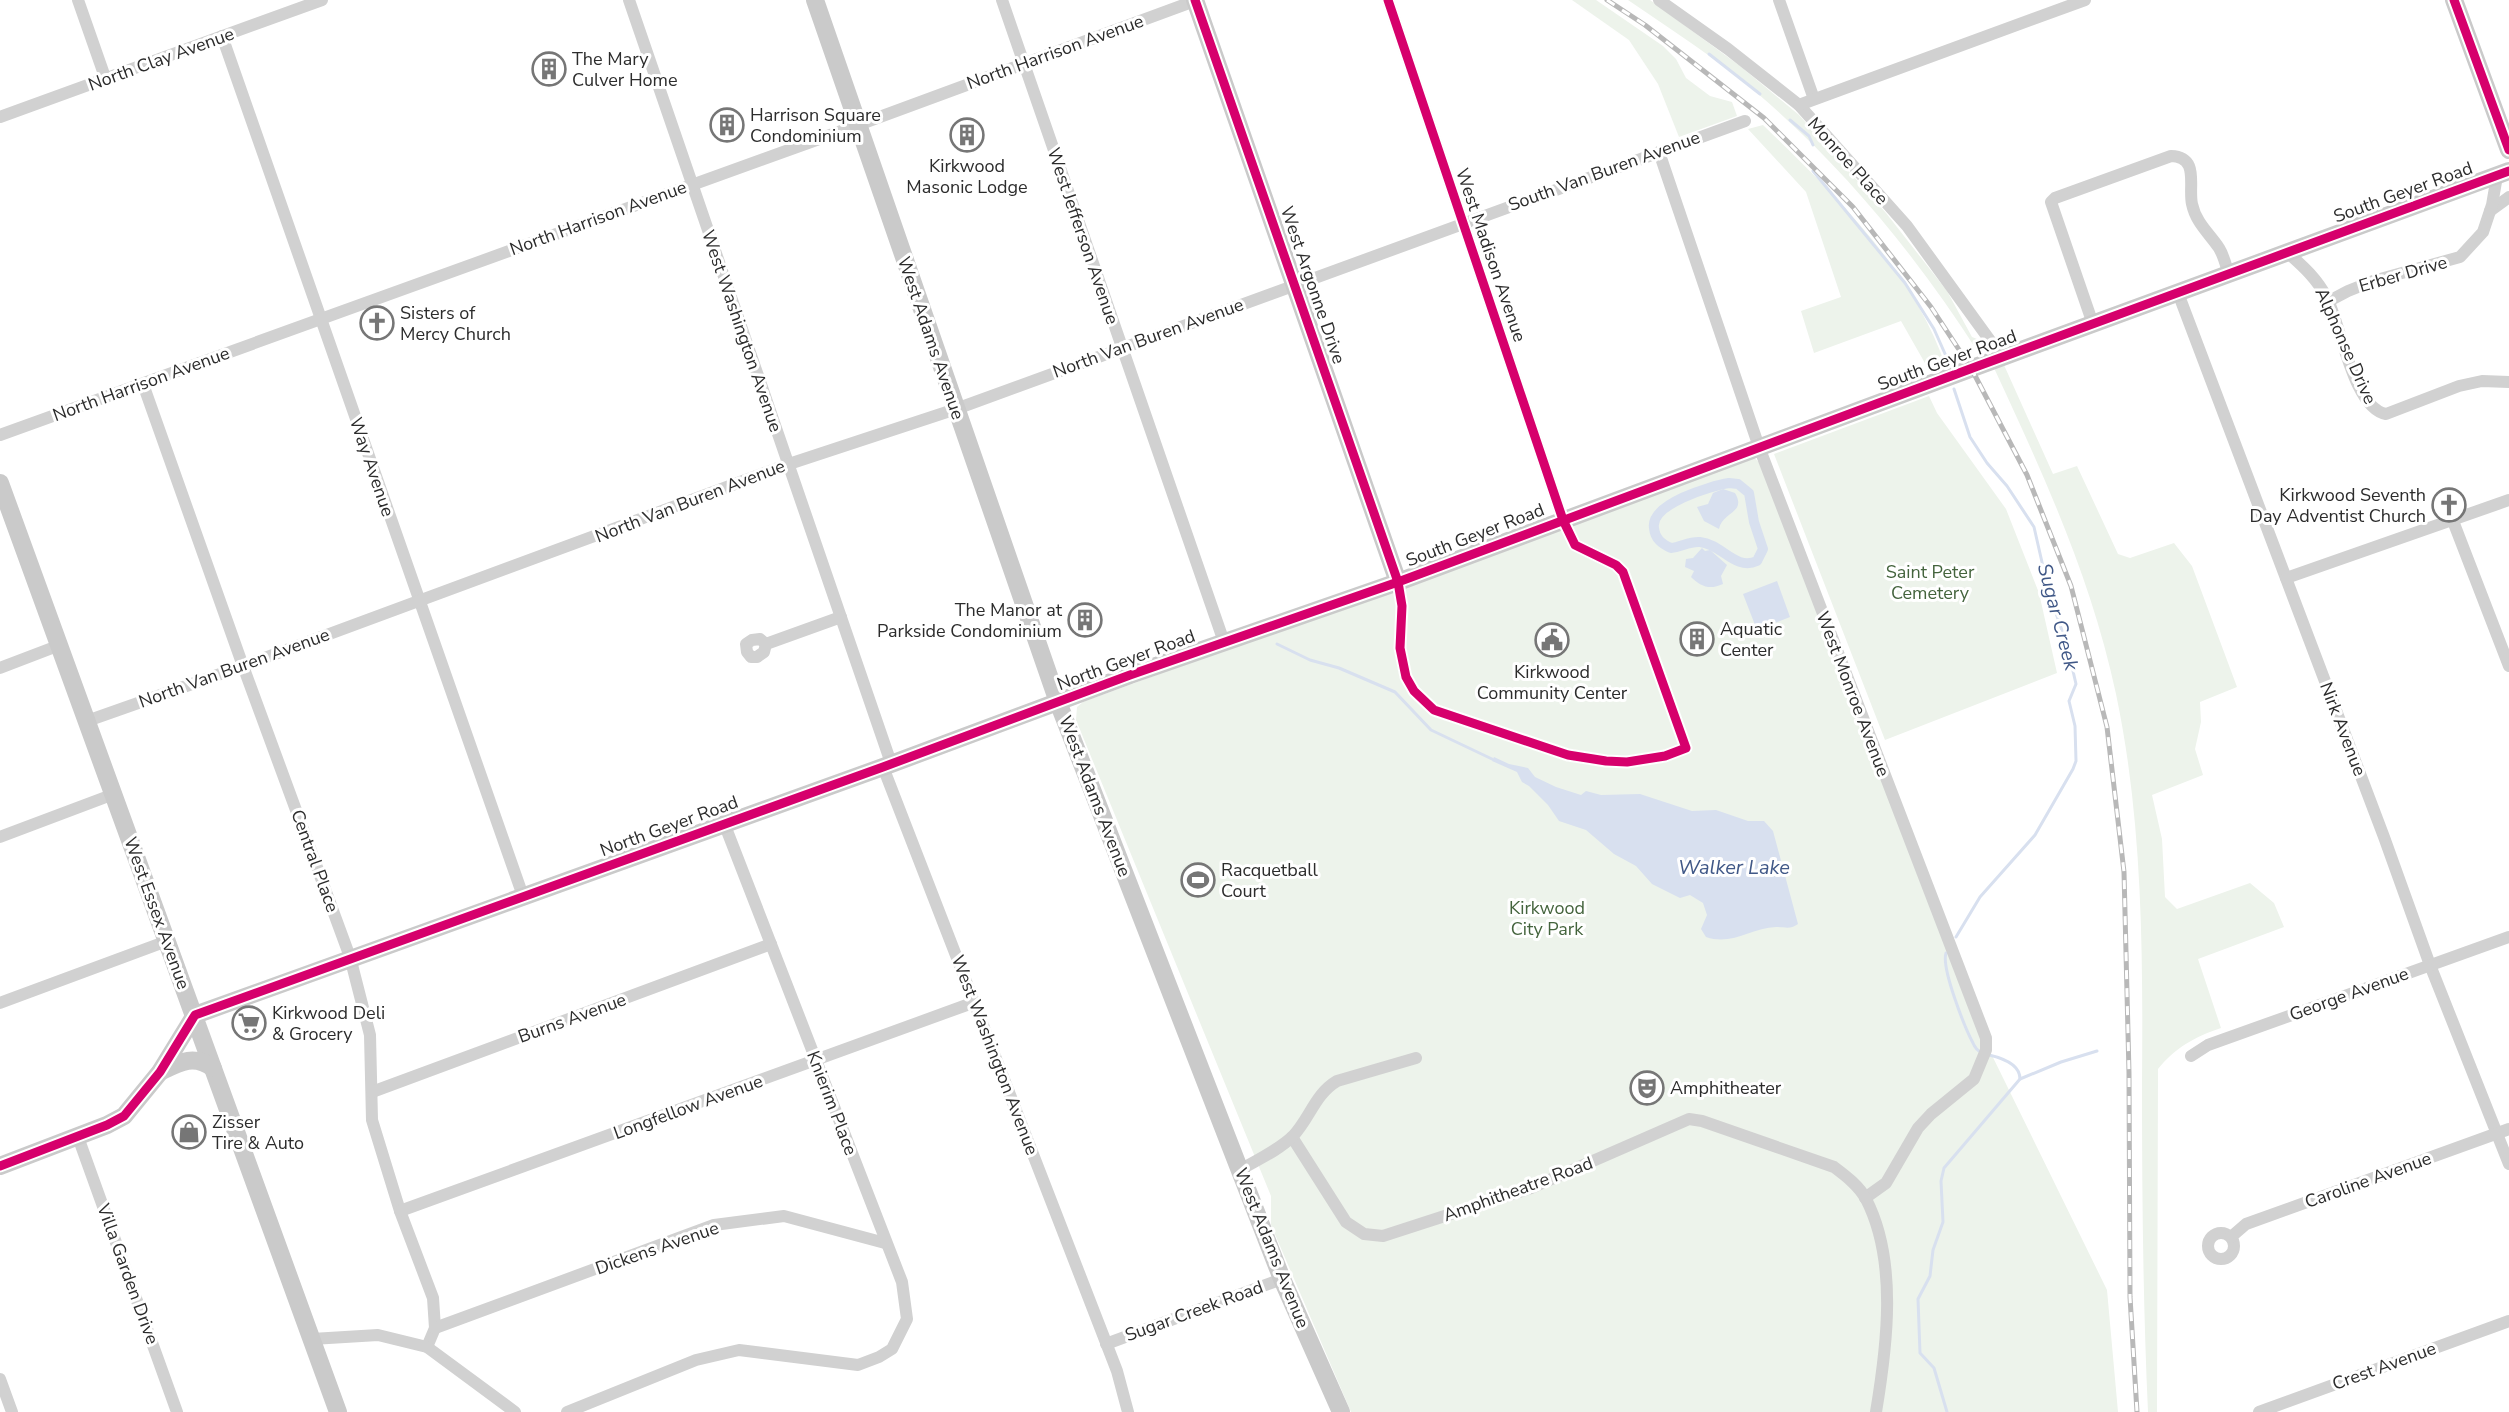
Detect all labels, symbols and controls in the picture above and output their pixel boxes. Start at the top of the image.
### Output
street label: North Harrison Avenue [963,9,1147,95]
street label: North Clay Avenue [85,21,237,97]
place label: The Mary Culver Home [572,47,678,92]
building icon: The Mary Culver Home [531,51,567,87]
place label: Harrison Square Condominium [750,103,881,148]
building icon: Harrison Square Condominium [709,107,745,143]
street label: Monroe Place [1802,112,1894,210]
building icon: Kirkwood Masonic Lodge [949,117,985,153]
street label: South Van Buren Avenue [1505,125,1703,217]
street label: West Jefferson Avenue [1041,144,1125,328]
place label: Kirkwood Masonic Lodge [906,154,1028,199]
street label: South Geyer Road [2330,156,2476,228]
street label: West Madison Avenue [1450,165,1532,345]
street label: North Harrison Avenue [506,175,690,261]
street label: West Argonne Drive [1275,203,1351,367]
street label: West Washington Avenue [696,227,788,435]
street label: Erber Drive [2356,250,2450,298]
street label: West Adams Avenue [892,253,970,423]
street label: Alphonse Drive [2310,284,2382,408]
street label: North Van Buren Avenue [1049,292,1247,384]
place label: Sisters of Mercy Church [400,301,511,346]
church icon: Sisters of Mercy Church [359,305,395,341]
street label: South Geyer Road [1874,324,2020,396]
street label: North Harrison Avenue [49,341,233,427]
street label: Way Avenue [344,414,400,520]
street label: North Van Buren Avenue [592,454,788,548]
place label: Kirkwood Seventh Day Adventist Church [2250,483,2426,528]
church icon: Kirkwood Seventh Day Adventist Church [2431,487,2467,523]
street label: South Geyer Road [1402,498,1548,572]
park label: Saint Peter Cemetery [1886,560,1975,605]
water label: Sugar Creek [2031,560,2086,675]
place label: The Manor at Parkside Condominium [877,598,1063,643]
building icon: The Manor at Parkside Condominium [1067,602,1103,638]
street label: West Monroe Avenue [1810,608,1896,780]
place label: Aquatic Center [1720,617,1782,662]
building icon: Aquatic Center [1679,621,1715,657]
street label: North Van Buren Avenue [135,622,333,714]
public building icon: Kirkwood Community Center [1534,622,1570,658]
street label: North Geyer Road [1053,624,1199,696]
place label: Kirkwood Community Center [1477,660,1628,705]
street label: Nirk Avenue [2314,679,2372,779]
street label: West Adams Avenue [1053,712,1137,880]
street label: North Geyer Road [596,790,742,862]
street label: Central Place [285,806,345,916]
street label: West Essex Avenue [118,834,196,992]
water label: Walker Lake [1678,854,1790,881]
place label: Racquetball Court [1221,858,1319,903]
sports icon: Racquetball Court [1180,862,1216,898]
park label: Kirkwood City Park [1509,896,1585,941]
street label: West Washington Avenue [946,952,1044,1158]
street label: George Avenue [2286,961,2412,1027]
street label: Burns Avenue [515,987,629,1049]
place label: Kirkwood Deli & Grocery [272,1001,385,1046]
supermarket icon: Kirkwood Deli & Grocery [231,1005,267,1041]
street label: Knierim Place [801,1047,863,1159]
street label: Longfellow Avenue [610,1069,766,1145]
theatre icon: Amphitheater [1629,1070,1665,1106]
place label: Amphitheater [1670,1076,1782,1100]
place label: Zisser Tire & Auto [212,1110,304,1155]
shop icon: Zisser Tire & Auto [171,1114,207,1150]
street label: Caroline Avenue [2301,1146,2435,1214]
street label: Amphitheatre Road [1440,1151,1596,1227]
street label: West Adams Avenue [1229,1164,1315,1332]
street label: Villa Garden Drive [91,1199,165,1348]
street label: Dickens Avenue [592,1216,722,1280]
street label: Sugar Creek Road [1122,1275,1266,1347]
street label: Crest Avenue [2329,1336,2439,1396]

